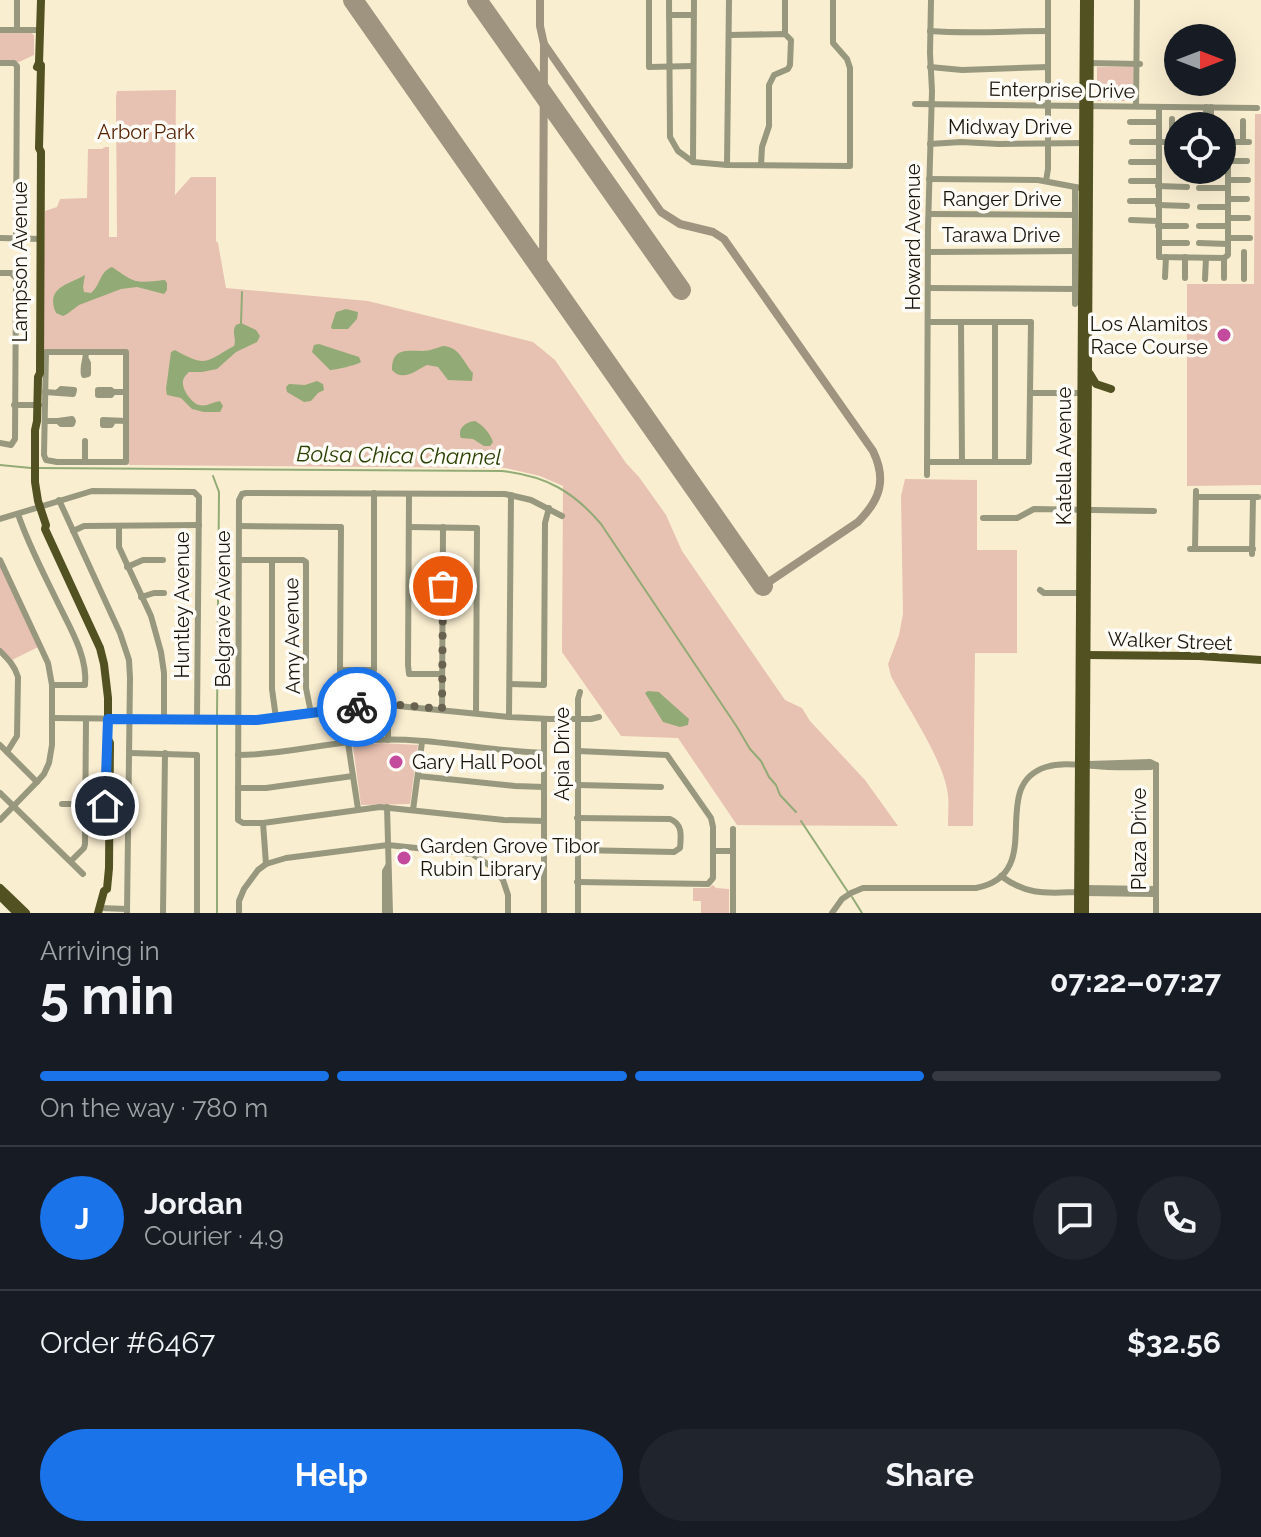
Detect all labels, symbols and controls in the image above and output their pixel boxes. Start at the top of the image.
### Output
north arrow [1164,24,1236,96]
map controls [1164,24,1236,184]
street label: Enterprise Drive [988,77,1136,103]
button: locate [1164,112,1236,184]
street label: Midway Drive [948,115,1072,139]
park label: Arbor Park [97,120,195,144]
street label: Howard Avenue [901,163,925,310]
street label: Lampson Avenue [8,181,32,343]
street label: Ranger Drive [943,187,1062,211]
street label: Tarawa Drive [942,223,1060,247]
place label: Los Alamitos Race Course [1090,312,1208,359]
marker: Los Alamitos Race Course [1215,326,1233,344]
street label: Katella Avenue [1052,387,1076,525]
water label: Bolsa Chica Channel [296,440,502,470]
street label: Belgrave Avenue [211,530,235,688]
street label: Huntley Avenue [170,531,194,678]
pin [409,552,477,620]
icon: bag [421,564,465,608]
street label: Amy Avenue [279,577,305,695]
street label: Walker Street [1107,627,1233,655]
courier [317,667,397,747]
icon: bike [335,685,379,729]
street label: Apia Drive [550,707,574,801]
place label: Gary Hall Pool [412,750,543,774]
marker: Gary Hall Pool [387,753,405,771]
pin [71,772,139,840]
icon: home [83,784,127,828]
street label: Plaza Drive [1127,788,1151,890]
place label: Garden Grove Tibor Rubin Library [420,834,600,881]
marker: Garden Grove Tibor Rubin Library [395,849,413,867]
text: Arriving in [40,936,160,966]
text: 07:22–07:27 [1050,964,1221,999]
text: 5 min [40,965,174,1026]
text: On the way · 780 m [40,1093,268,1123]
button: chat [1033,1176,1117,1260]
button: phone [1137,1176,1221,1260]
text: Jordan [144,1186,243,1221]
text: J [75,1201,89,1236]
text: Courier · 4.9 [144,1221,284,1251]
text: Order #6467 [40,1325,215,1360]
text: $32.56 [1127,1325,1221,1360]
button: Help [40,1429,623,1521]
button: Share [639,1429,1221,1521]

